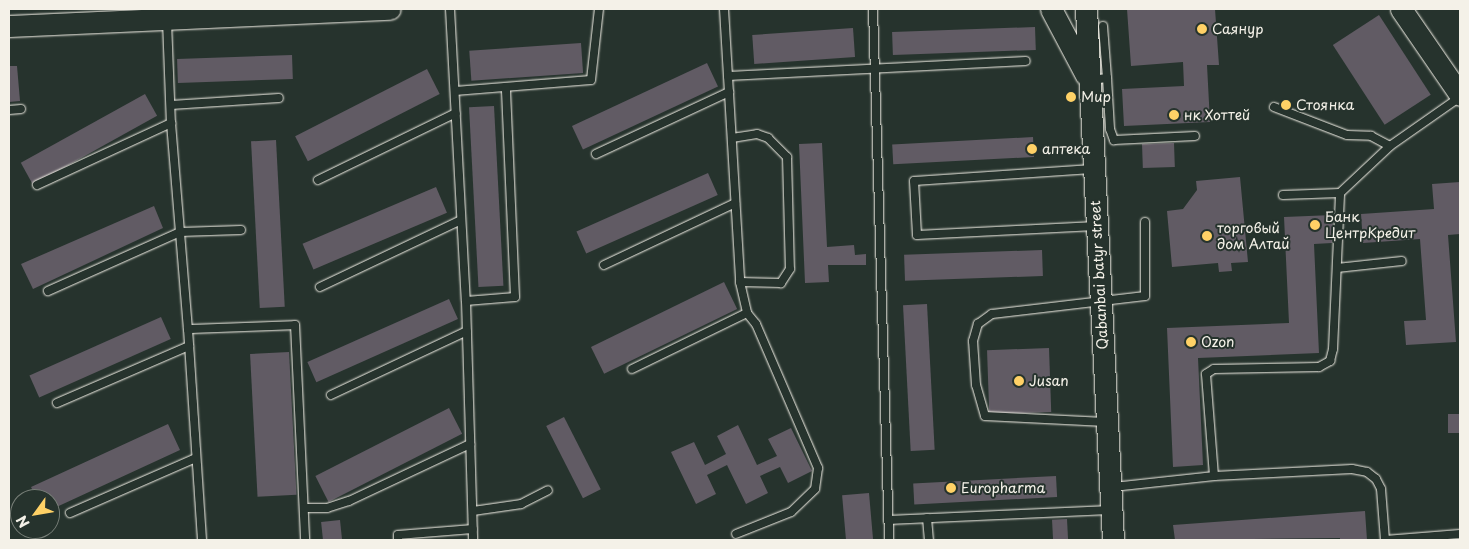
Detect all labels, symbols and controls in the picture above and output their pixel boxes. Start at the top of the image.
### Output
place label: Саянур [1212,21,1263,37]
marker: Саянур [1196,23,1208,35]
place label: Мир [1081,89,1111,105]
marker: Мир [1065,91,1077,103]
place label: Стоянка [1296,97,1354,113]
marker: Стоянка [1280,99,1292,111]
place label: нк Хоттей [1184,107,1251,123]
marker: нк Хоттей [1168,109,1180,121]
place label: аптека [1042,141,1090,157]
marker: аптека [1026,143,1038,155]
street label: Qabanbai batyr street [1087,199,1111,351]
place label: Банк ЦентрКредит [1325,209,1415,242]
marker: Банк ЦентрКредит [1309,219,1321,231]
place label: торговый дом Алтай [1217,220,1291,252]
marker: торговый дом Алтай [1201,230,1213,242]
place label: Ozon [1201,334,1234,350]
marker: Ozon [1185,336,1197,348]
place label: Jusan [1029,373,1069,389]
marker: Jusan [1013,375,1025,387]
place label: Europharma [961,480,1045,496]
marker: Europharma [945,482,957,494]
north arrow [10,489,60,539]
text: N [11,511,35,532]

